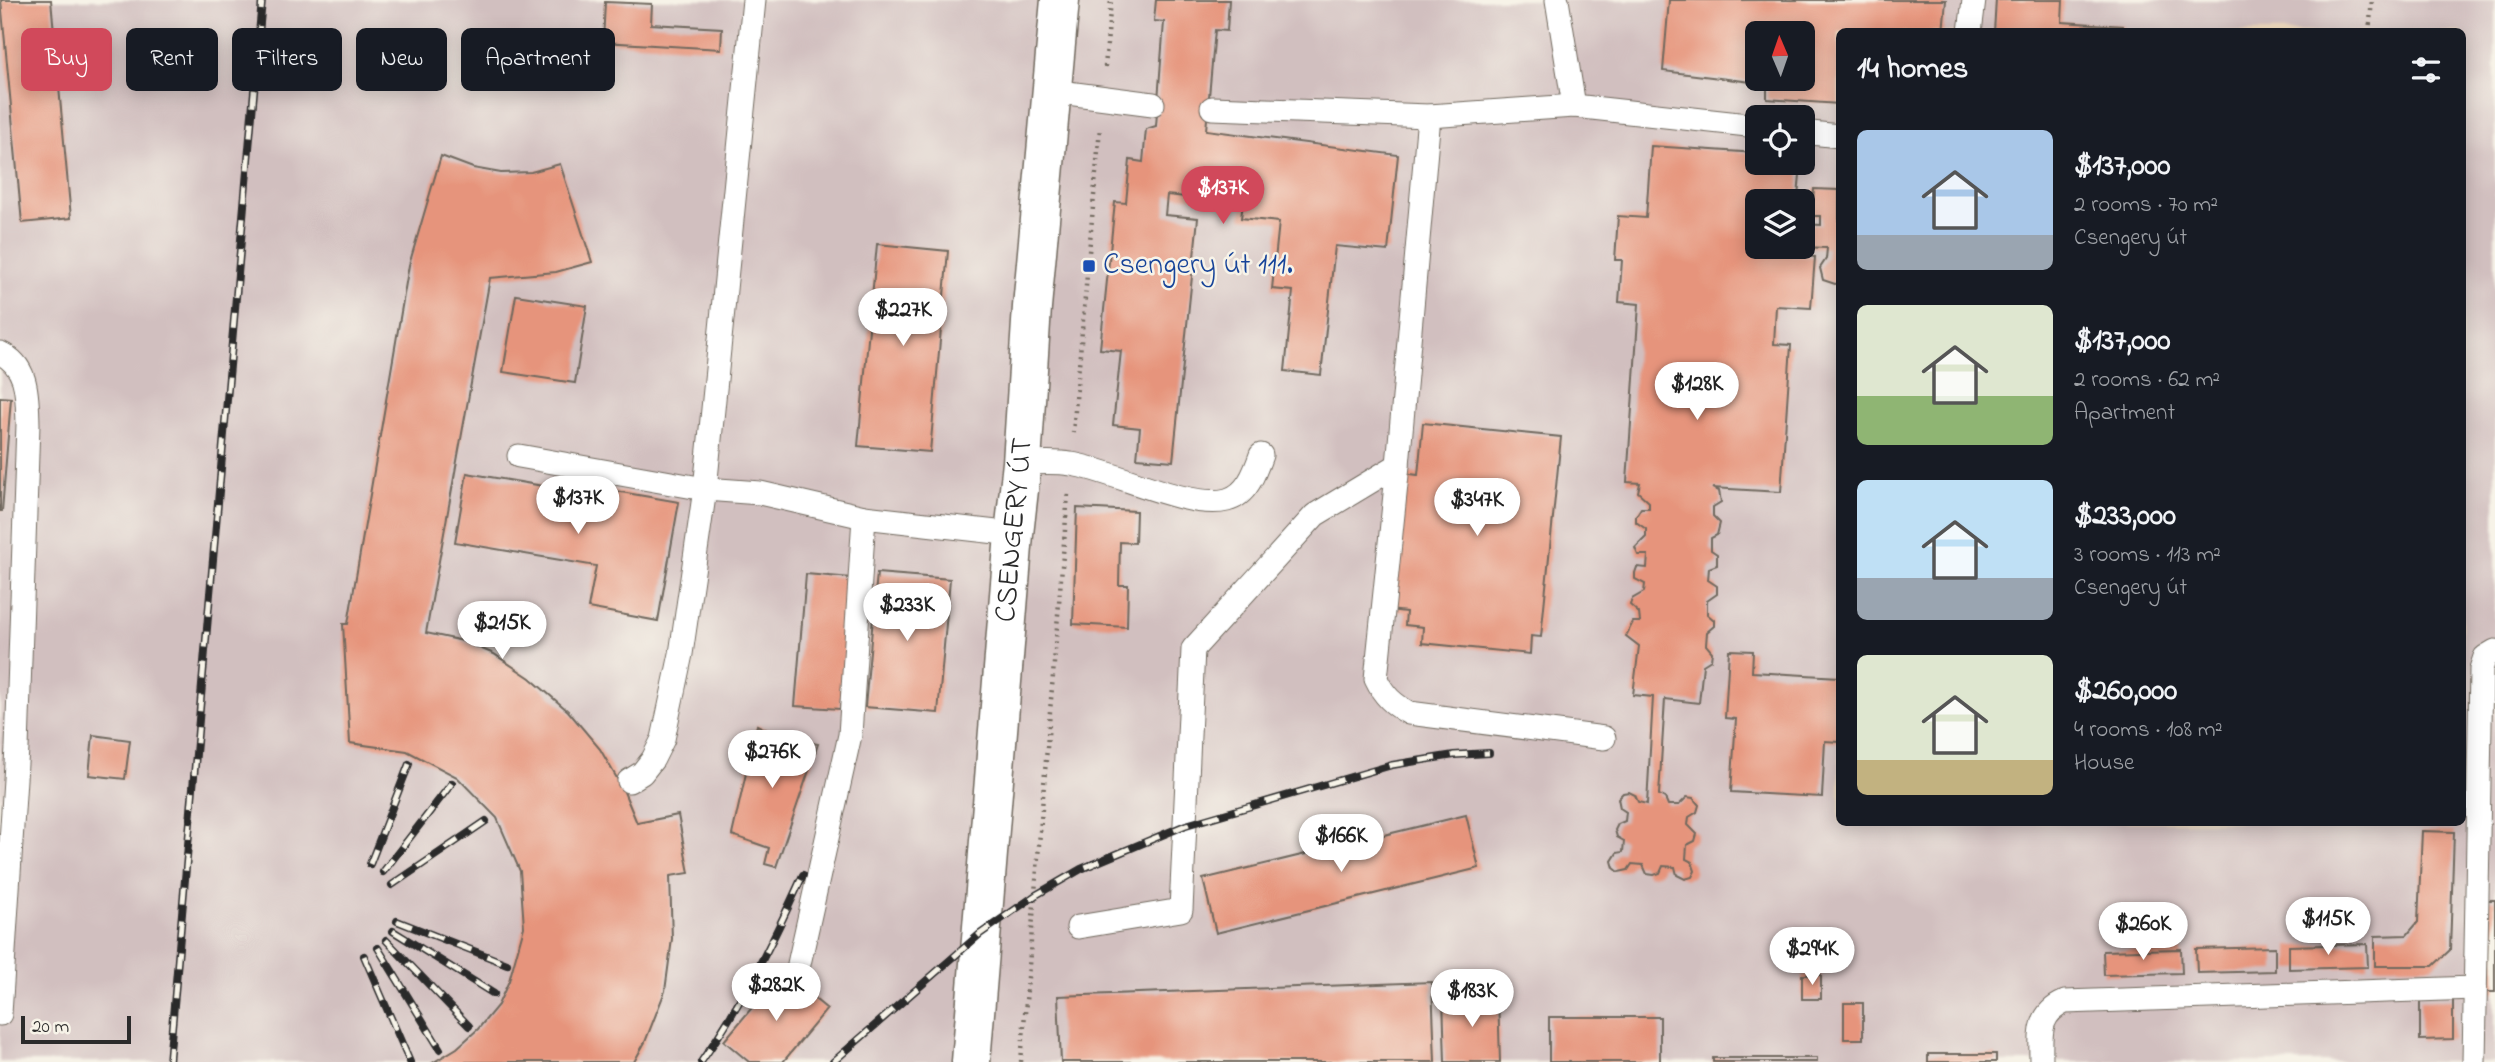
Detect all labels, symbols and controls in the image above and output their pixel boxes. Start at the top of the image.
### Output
north arrow [1745,21,1815,91]
map controls [1745,21,1815,259]
chip: Buy [21,28,112,91]
chip: Rent [126,28,218,91]
chip: Filters [232,28,342,91]
chip: New [356,28,447,91]
chip: Apartment [461,28,615,91]
text: 14 homes [1857,48,1968,92]
icon: filters [2407,51,2445,89]
button: locate [1745,105,1815,175]
text: $137,000 [2074,145,2170,189]
icon: home [1913,158,1997,242]
pin: $137K [1174,166,1272,226]
text: $137K [1197,172,1249,205]
button: layers [1745,189,1815,259]
text: 2 rooms · 70 m² [2074,189,2218,222]
text: Csengery út [2074,222,2187,255]
place label: Csengery út 111. [1103,244,1293,288]
marker: Csengery út 111. [1081,258,1097,274]
pin: $227K [854,288,952,348]
text: $227K [874,294,932,327]
text: $137,000 [2074,320,2170,364]
icon: home [1913,333,1997,417]
pin: $128K [1648,362,1746,422]
text: 2 rooms · 62 m² [2074,364,2220,397]
text: $128K [1671,368,1723,401]
text: Apartment [2074,397,2175,430]
street label: CSENGERY ÚT [985,436,1046,624]
pin: $137K [529,476,627,536]
pin: $347K [1428,478,1526,538]
text: $137K [552,482,604,515]
text: $347K [1450,484,1504,517]
text: $233,000 [2074,495,2176,539]
icon: home [1913,508,1997,592]
text: 3 rooms · 113 m² [2074,539,2221,572]
text: Csengery út [2074,572,2187,605]
pin: $233K [858,584,956,643]
text: $233K [879,589,935,622]
pin: $215K [453,602,551,661]
text: $215K [474,607,530,640]
text: $260,000 [2074,670,2177,714]
icon: home [1913,683,1997,767]
text: 4 rooms · 108 m² [2074,714,2223,747]
pin: $276K [723,730,821,790]
text: $276K [744,736,800,769]
text: House [2074,747,2134,780]
pin: $166K [1292,814,1390,874]
text: $166K [1315,820,1367,853]
pin: $115K [2279,898,2377,957]
pin: $260K [2094,902,2192,962]
text: $115K [2302,903,2354,936]
text: $260K [2115,908,2171,941]
pin: $294K [1763,928,1861,987]
text: $294K [1786,933,1838,966]
pin: $282K [727,964,825,1023]
text: $282K [748,969,804,1002]
pin: $183K [1423,970,1521,1029]
text: $183K [1447,975,1497,1008]
scale bar [21,1013,131,1045]
text: 20 m [32,1014,69,1041]

